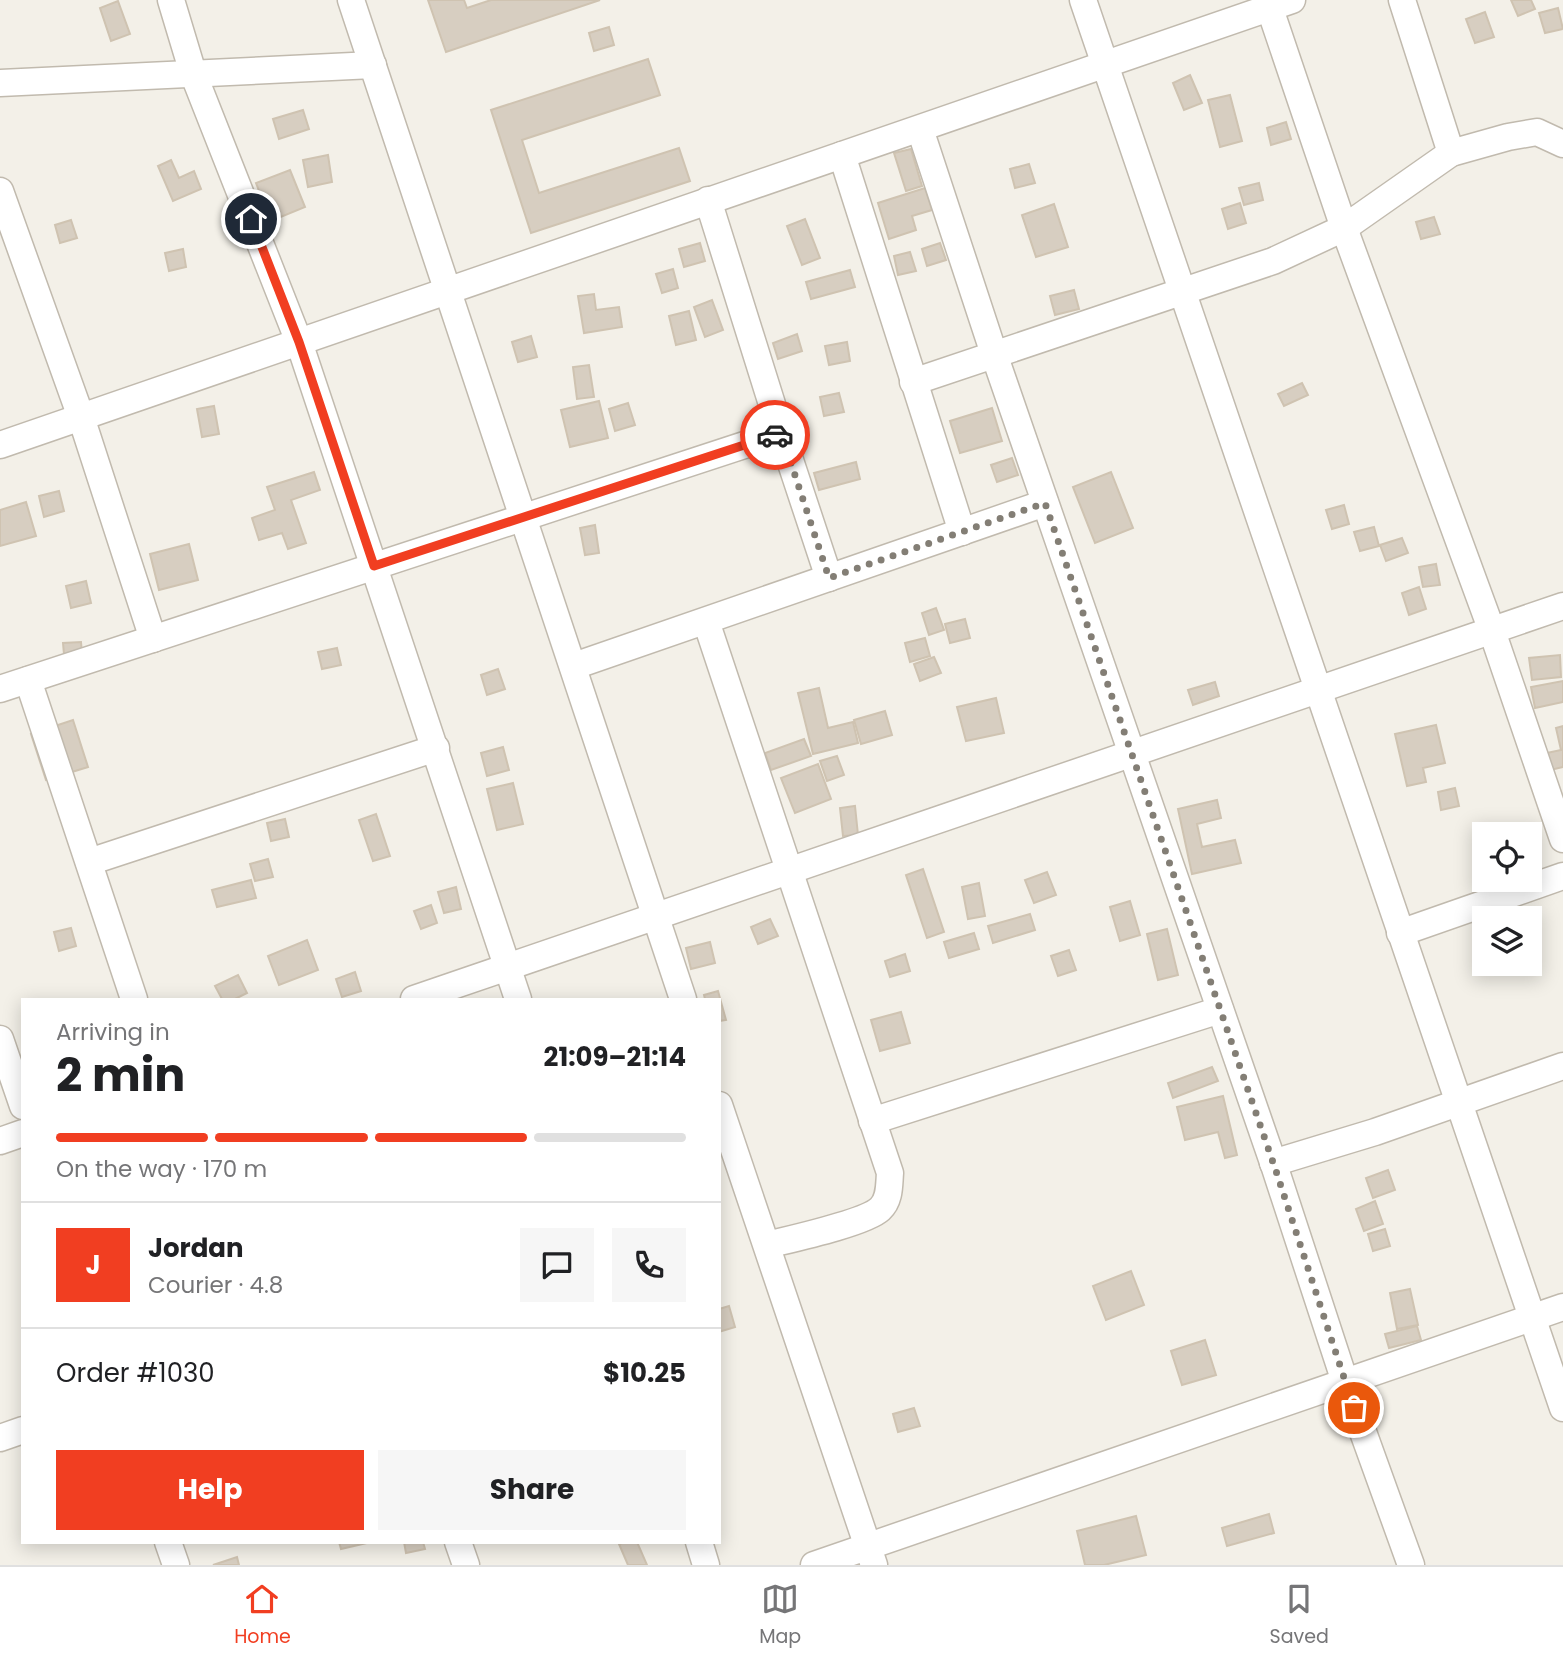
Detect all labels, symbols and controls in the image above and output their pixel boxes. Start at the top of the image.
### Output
pin [221,189,281,249]
icon: home [232,200,270,238]
courier [740,400,810,470]
icon: car [756,416,794,454]
map controls [1472,822,1542,976]
button: locate [1472,822,1542,892]
button: layers [1472,906,1542,976]
text: Arriving in [56,1016,170,1048]
text: 21:09–21:14 [544,1039,686,1075]
text: 2 min [56,1043,185,1107]
text: On the way · 170 m [56,1153,267,1185]
button: chat [520,1228,594,1302]
button: phone [612,1228,686,1302]
text: Jordan [148,1230,244,1266]
text: J [85,1247,101,1283]
text: Courier · 4.8 [148,1269,283,1301]
text: Order #1030 [56,1355,215,1391]
text: $10.25 [603,1355,686,1391]
pin [1324,1378,1384,1438]
icon: bag [1335,1389,1373,1427]
button: Help [56,1450,364,1530]
button: Share [378,1450,686,1530]
tab: Home [234,1580,291,1651]
tab: Map [759,1580,801,1651]
tab: Saved [1270,1580,1329,1651]

